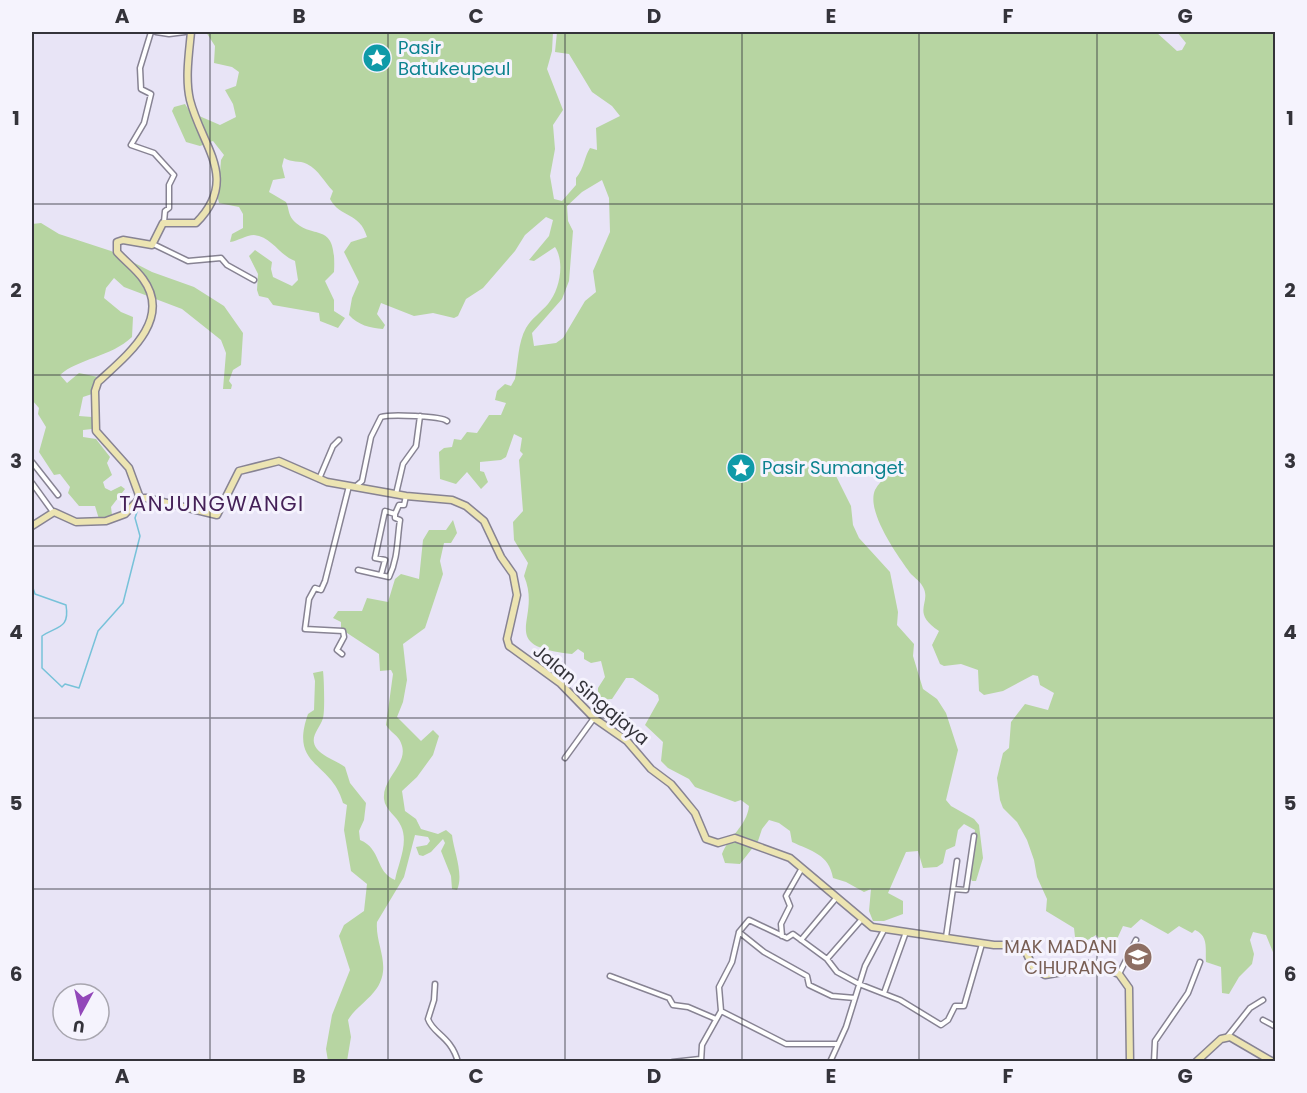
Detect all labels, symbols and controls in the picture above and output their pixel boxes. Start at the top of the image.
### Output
text: A [115,2,130,30]
text: B [292,2,306,30]
text: C [468,2,484,30]
text: D [647,2,661,30]
text: E [826,2,836,30]
text: F [1003,2,1014,30]
text: G [1177,2,1193,30]
place label: Pasir Batukeupeul [398,35,511,81]
place icon: Pasir Batukeupeul [361,42,393,74]
text: 1 [12,104,20,132]
text: 1 [1286,104,1294,132]
text: 2 [10,276,22,304]
text: 2 [1284,276,1296,304]
text: 3 [10,447,22,475]
text: 3 [1284,447,1296,475]
place icon: Pasir Sumanget [725,452,757,484]
place label: Pasir Sumanget [762,455,904,480]
district label: TANJUNGWANGI [119,489,305,518]
text: 4 [9,618,23,646]
text: 4 [1283,618,1297,646]
street label: Jalan Singajaya [528,639,655,751]
text: 5 [10,789,23,817]
text: 5 [1284,789,1297,817]
place label: MAK MADANI CIHURANG [1004,934,1117,980]
school or university icon: MAK MADANI CIHURANG [1122,941,1154,973]
text: 6 [10,960,22,988]
text: 6 [1284,960,1296,988]
north arrow [51,982,111,1042]
text: U [72,1014,86,1039]
text: A [115,1062,130,1090]
text: B [292,1062,306,1090]
text: C [468,1062,484,1090]
text: D [647,1062,661,1090]
text: E [826,1062,836,1090]
text: F [1003,1062,1014,1090]
text: G [1177,1062,1193,1090]

